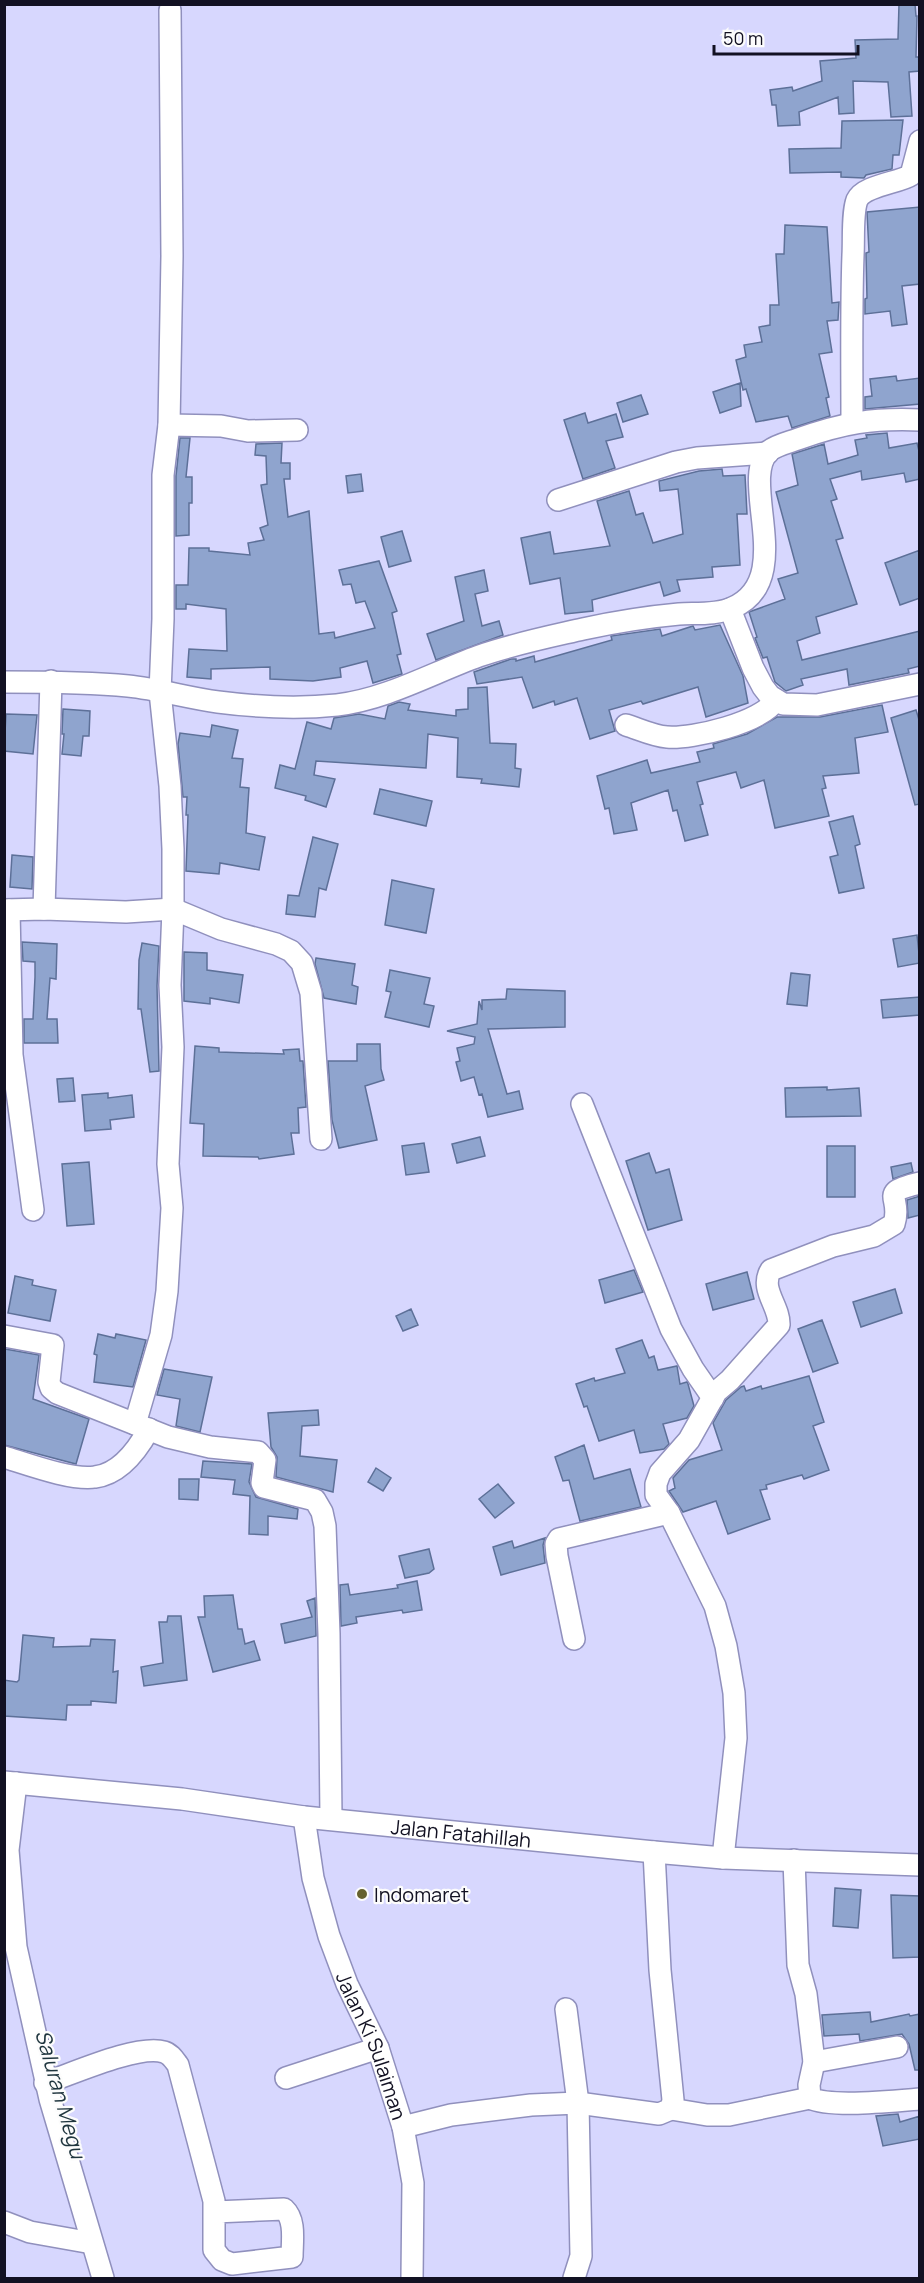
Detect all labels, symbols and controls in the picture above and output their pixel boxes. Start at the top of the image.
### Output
scale bar [714,18,858,56]
text: 50 m [723,26,763,50]
street label: Jalan Fatahillah [390,1812,533,1853]
place label: Indomaret [374,1881,469,1908]
marker: Indomaret [355,1887,369,1901]
street label: Jalan Ki Sulaiman [330,1968,413,2123]
water label: Saluran Megu [29,2027,93,2163]

